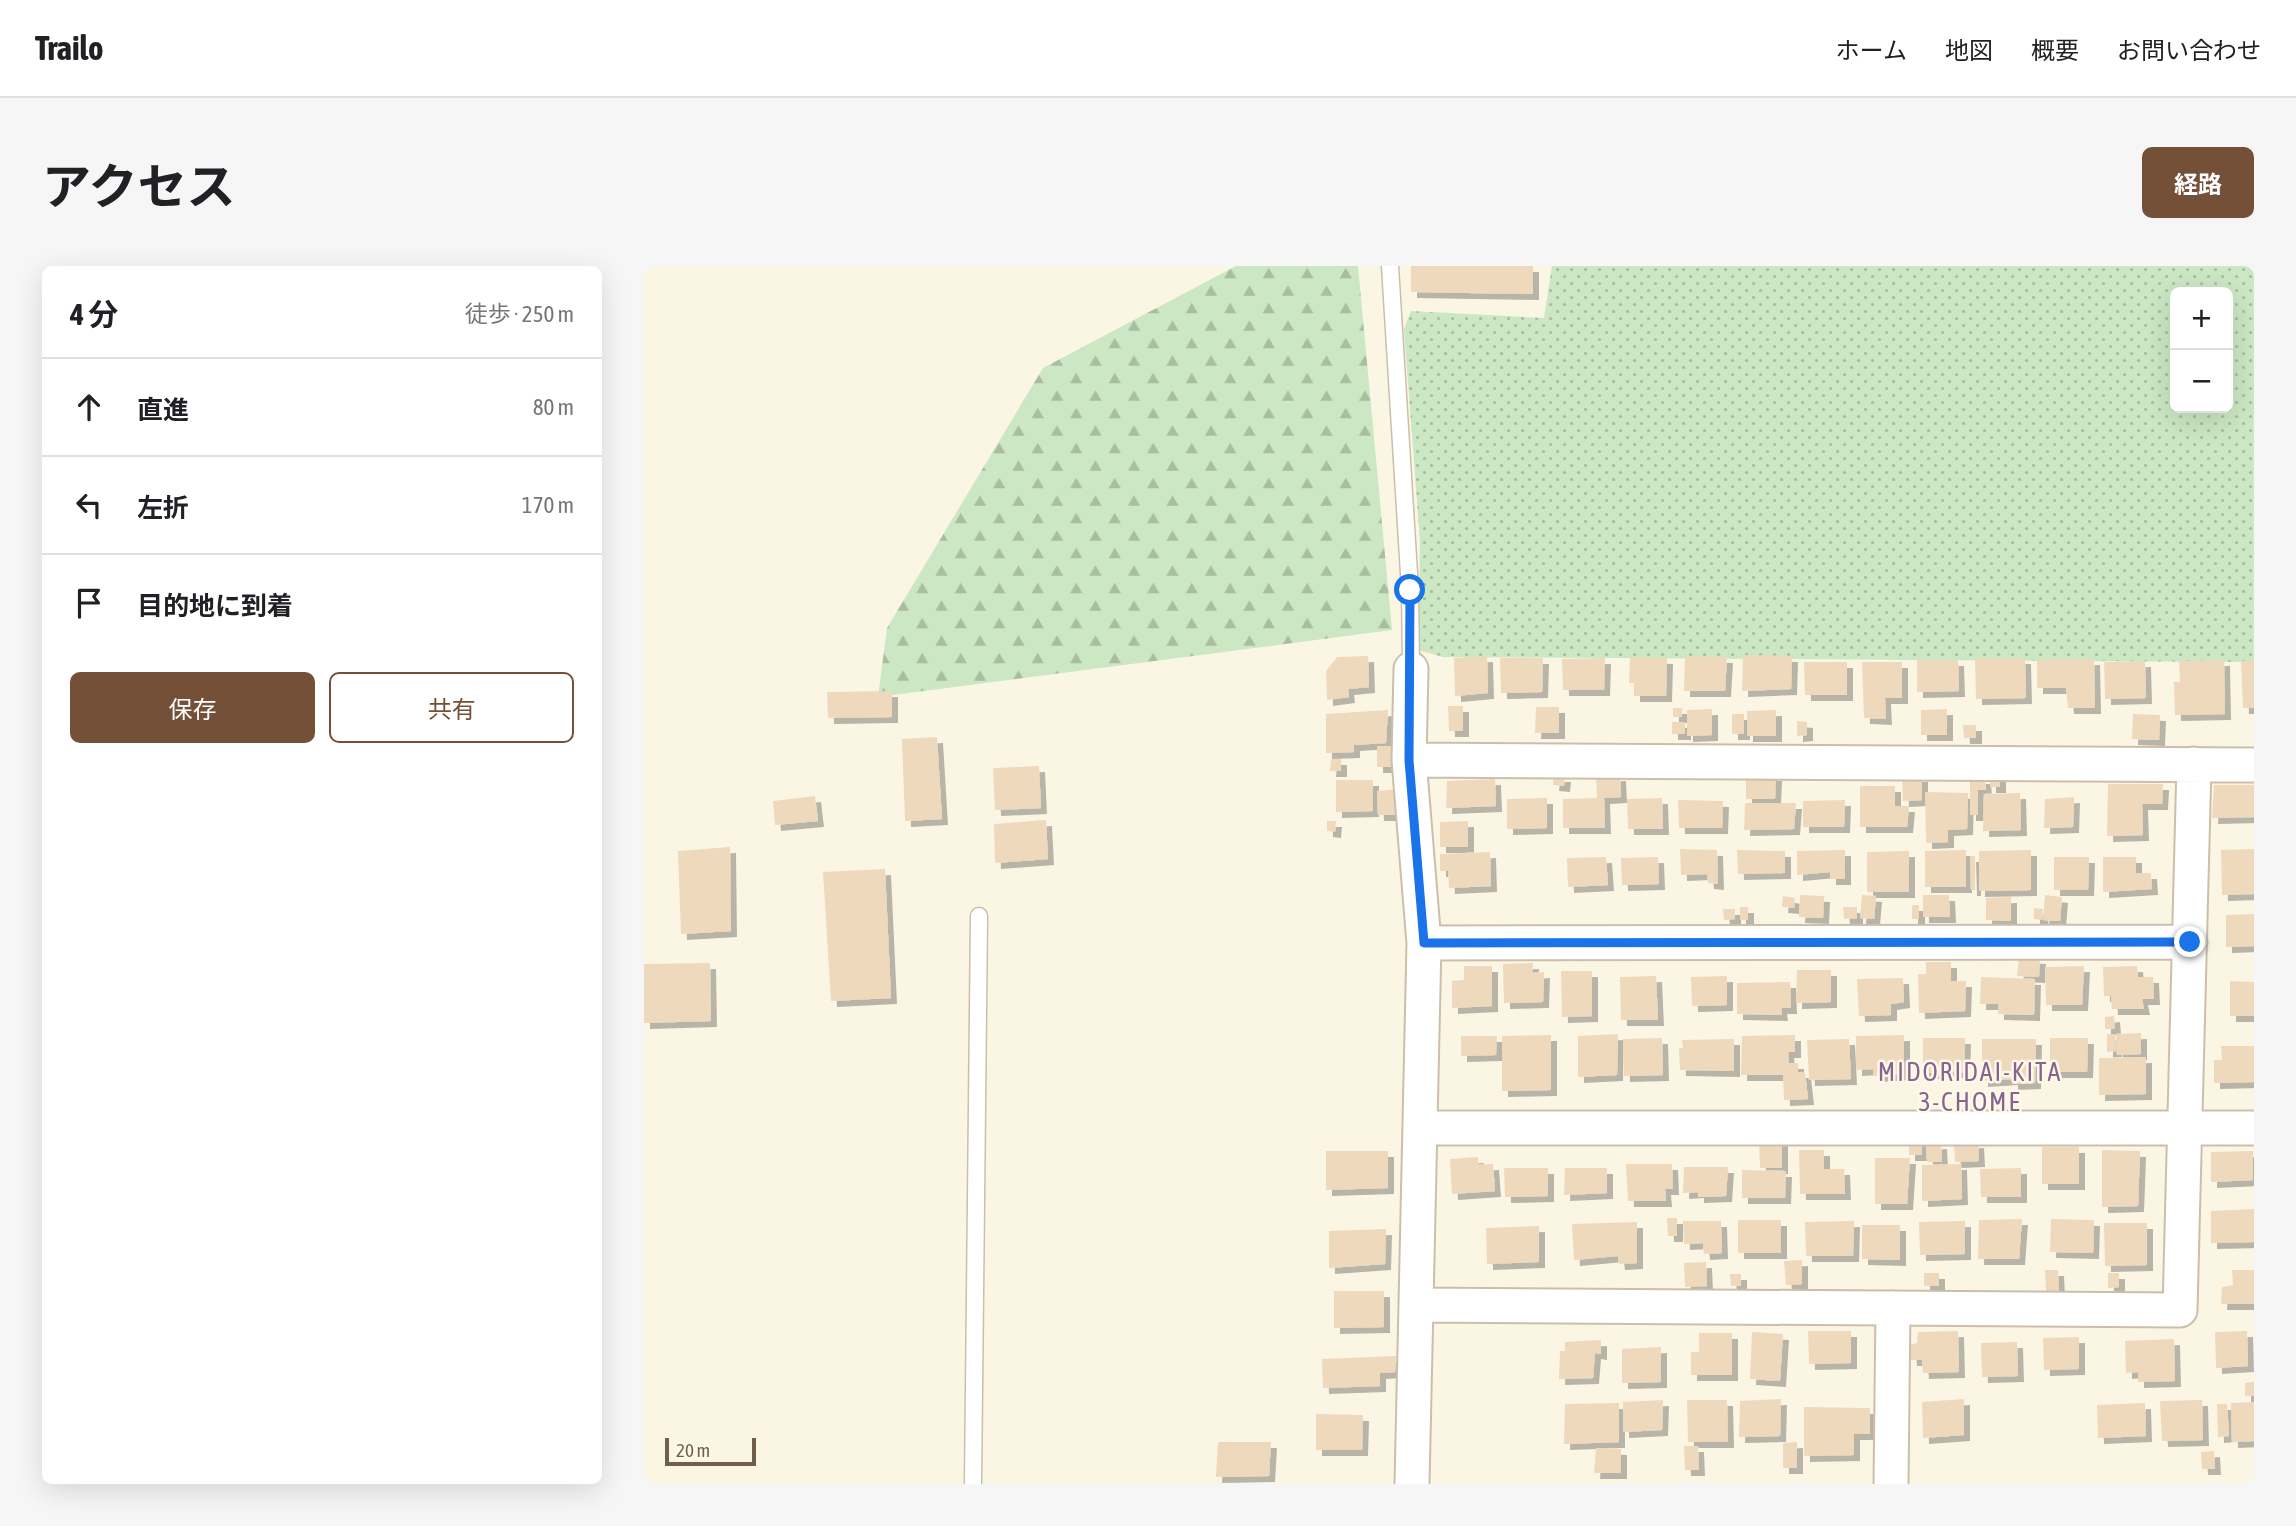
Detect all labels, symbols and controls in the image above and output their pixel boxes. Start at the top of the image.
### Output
text: Trailo [35,29,103,67]
text: ホーム [1836,37,1907,64]
text: 地図 [1945,37,1993,64]
text: 概要 [2031,37,2079,64]
text: お問い合わせ [2117,37,2261,64]
button: 経路 [2142,147,2254,218]
text: アクセス [42,158,236,214]
map controls [2170,287,2233,413]
button: + [2170,287,2233,350]
text: 4 分 [70,297,118,331]
text: 徒歩 · 250 m [465,301,574,327]
button: − [2170,350,2233,413]
icon: ahead [70,388,108,426]
text: 80 m [533,394,574,420]
text: 直進 [137,395,189,425]
icon: left [70,486,108,524]
text: 170 m [522,492,574,518]
text: 左折 [137,493,189,523]
route start [1394,574,1425,605]
icon: arrive [70,584,108,622]
text: 目的地に到着 [137,591,293,621]
button: 保存 [70,672,315,743]
button: 共有 [329,672,574,743]
route end [2174,926,2205,957]
district label: MIDORIDAI-KITA 3-CHOME [1878,1057,2062,1117]
scale bar [665,1435,756,1467]
text: 20 m [676,1439,710,1461]

